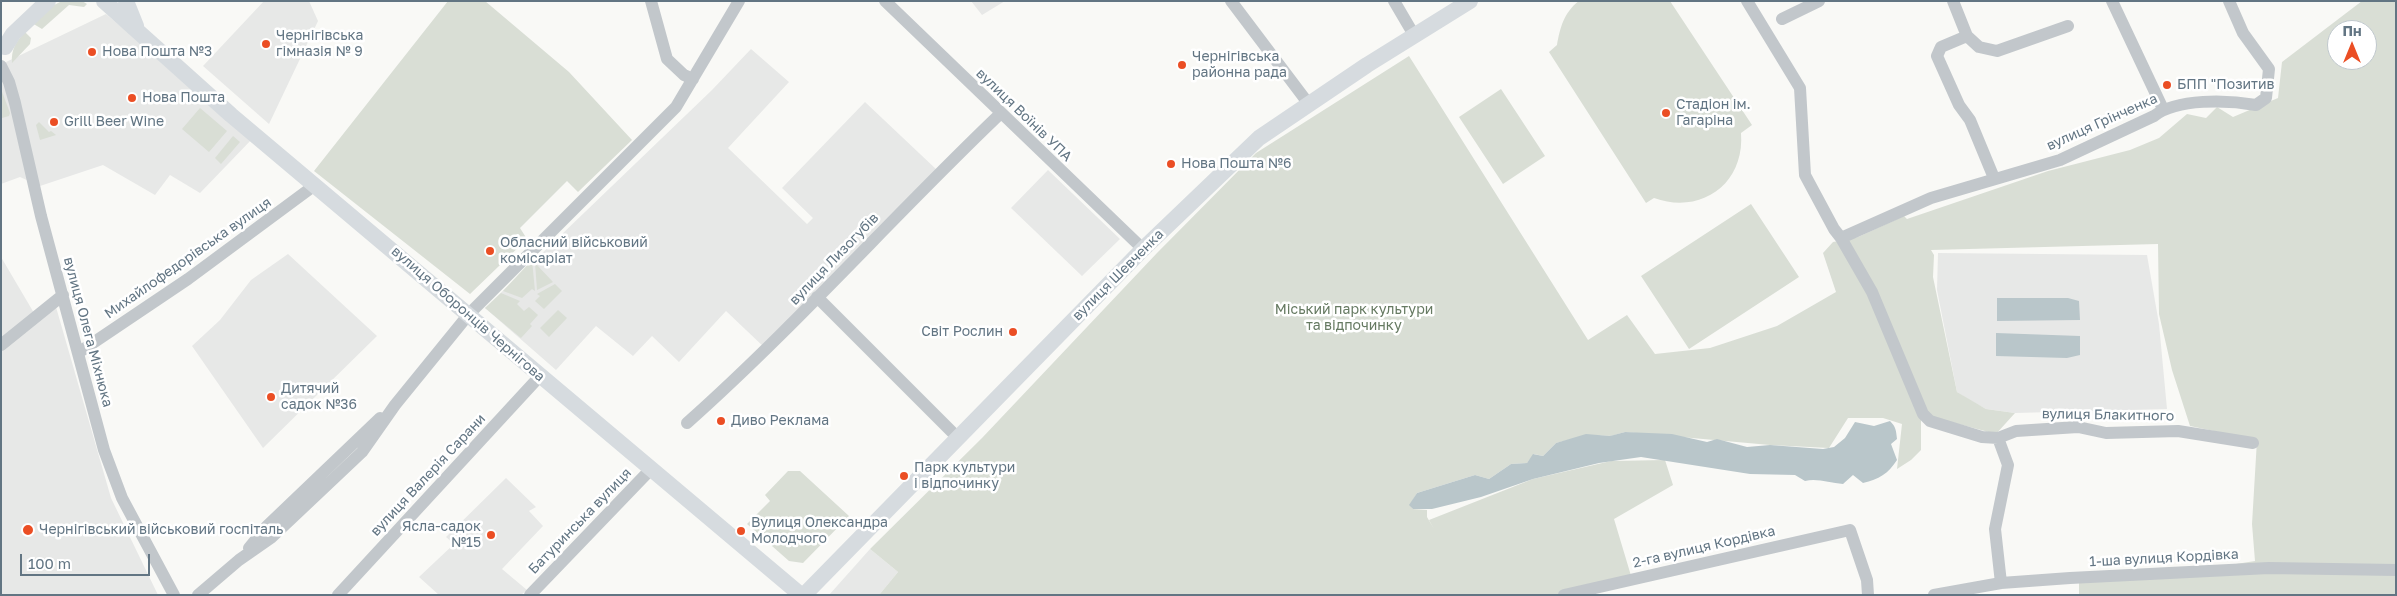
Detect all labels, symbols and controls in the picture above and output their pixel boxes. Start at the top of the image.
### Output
north arrow [2327,20,2377,70]
text: Пн [2342,22,2362,39]
place label: Чернігівська гімназія № 9 [276,28,363,60]
marker: Чернігівська гімназія № 9 [260,38,272,50]
place label: Нова Пошта №3 [102,44,212,60]
marker: Нова Пошта №3 [86,46,98,58]
place label: Чернігівська районна рада [1192,49,1287,82]
marker: Чернігівська районна рада [1176,59,1188,71]
street label: вулиця Воїнів УПА [973,65,1075,165]
place label: БПП "Позитив [2177,77,2274,93]
marker: БПП "Позитив [2161,79,2173,91]
place label: Нова Пошта [142,90,225,106]
street label: вулиця Грінченка [2044,90,2160,154]
marker: Нова Пошта [126,92,138,104]
place label: Стадіон ім. Гагаріна [1676,97,1751,130]
marker: Стадіон ім. Гагаріна [1660,107,1672,119]
place label: Grill Beer Wine [64,114,164,130]
marker: Grill Beer Wine [48,116,60,128]
place label: Нова Пошта №6 [1181,156,1291,172]
marker: Нова Пошта №6 [1165,158,1177,170]
street label: Михайлофедорівська вулиця [101,194,275,322]
street label: вулиця Лизогубів [786,210,882,308]
street label: вулиця Шевченка [1069,226,1167,324]
place label: Обласний військовий комісаріат [500,235,648,268]
street label: вулиця Оборонців Чернігова [388,243,548,385]
marker: Обласний військовий комісаріат [484,245,496,257]
street label: вулиця Олега Міхнюка [60,255,116,409]
park label: Міський парк культури та відпочинку [1275,302,1433,334]
place label: Світ Рослин [921,324,1003,340]
marker: Світ Рослин [1007,326,1019,338]
place label: Дитячий садок №36 [281,381,357,414]
marker: Дитячий садок №36 [265,391,277,403]
street label: вулиця Блакитного [2042,405,2174,425]
street label: вулиця Валерія Сарани [367,411,489,539]
place label: Диво Реклама [731,413,829,429]
marker: Диво Реклама [715,415,727,427]
place label: Парк культури і відпочинку [914,460,1015,492]
street label: Батуринська вулиця [525,465,635,577]
marker: Парк культури і відпочинку [898,470,910,482]
place label: Вулиця Олександра Молодчого [751,515,888,548]
place label: Ясла-садок №15 [402,519,481,552]
place label: Чернігівський військовий госпіталь [39,522,283,538]
street label: 2-га вулиця Кордівка [1631,522,1777,572]
marker: Чернігівський військовий госпіталь [21,523,35,537]
marker: Вулиця Олександра Молодчого [735,525,747,537]
marker: Ясла-садок №15 [485,529,497,541]
scale bar [22,544,152,576]
street label: 1-ша вулиця Кордівка [2089,546,2239,570]
text: 100 m [28,554,71,572]

